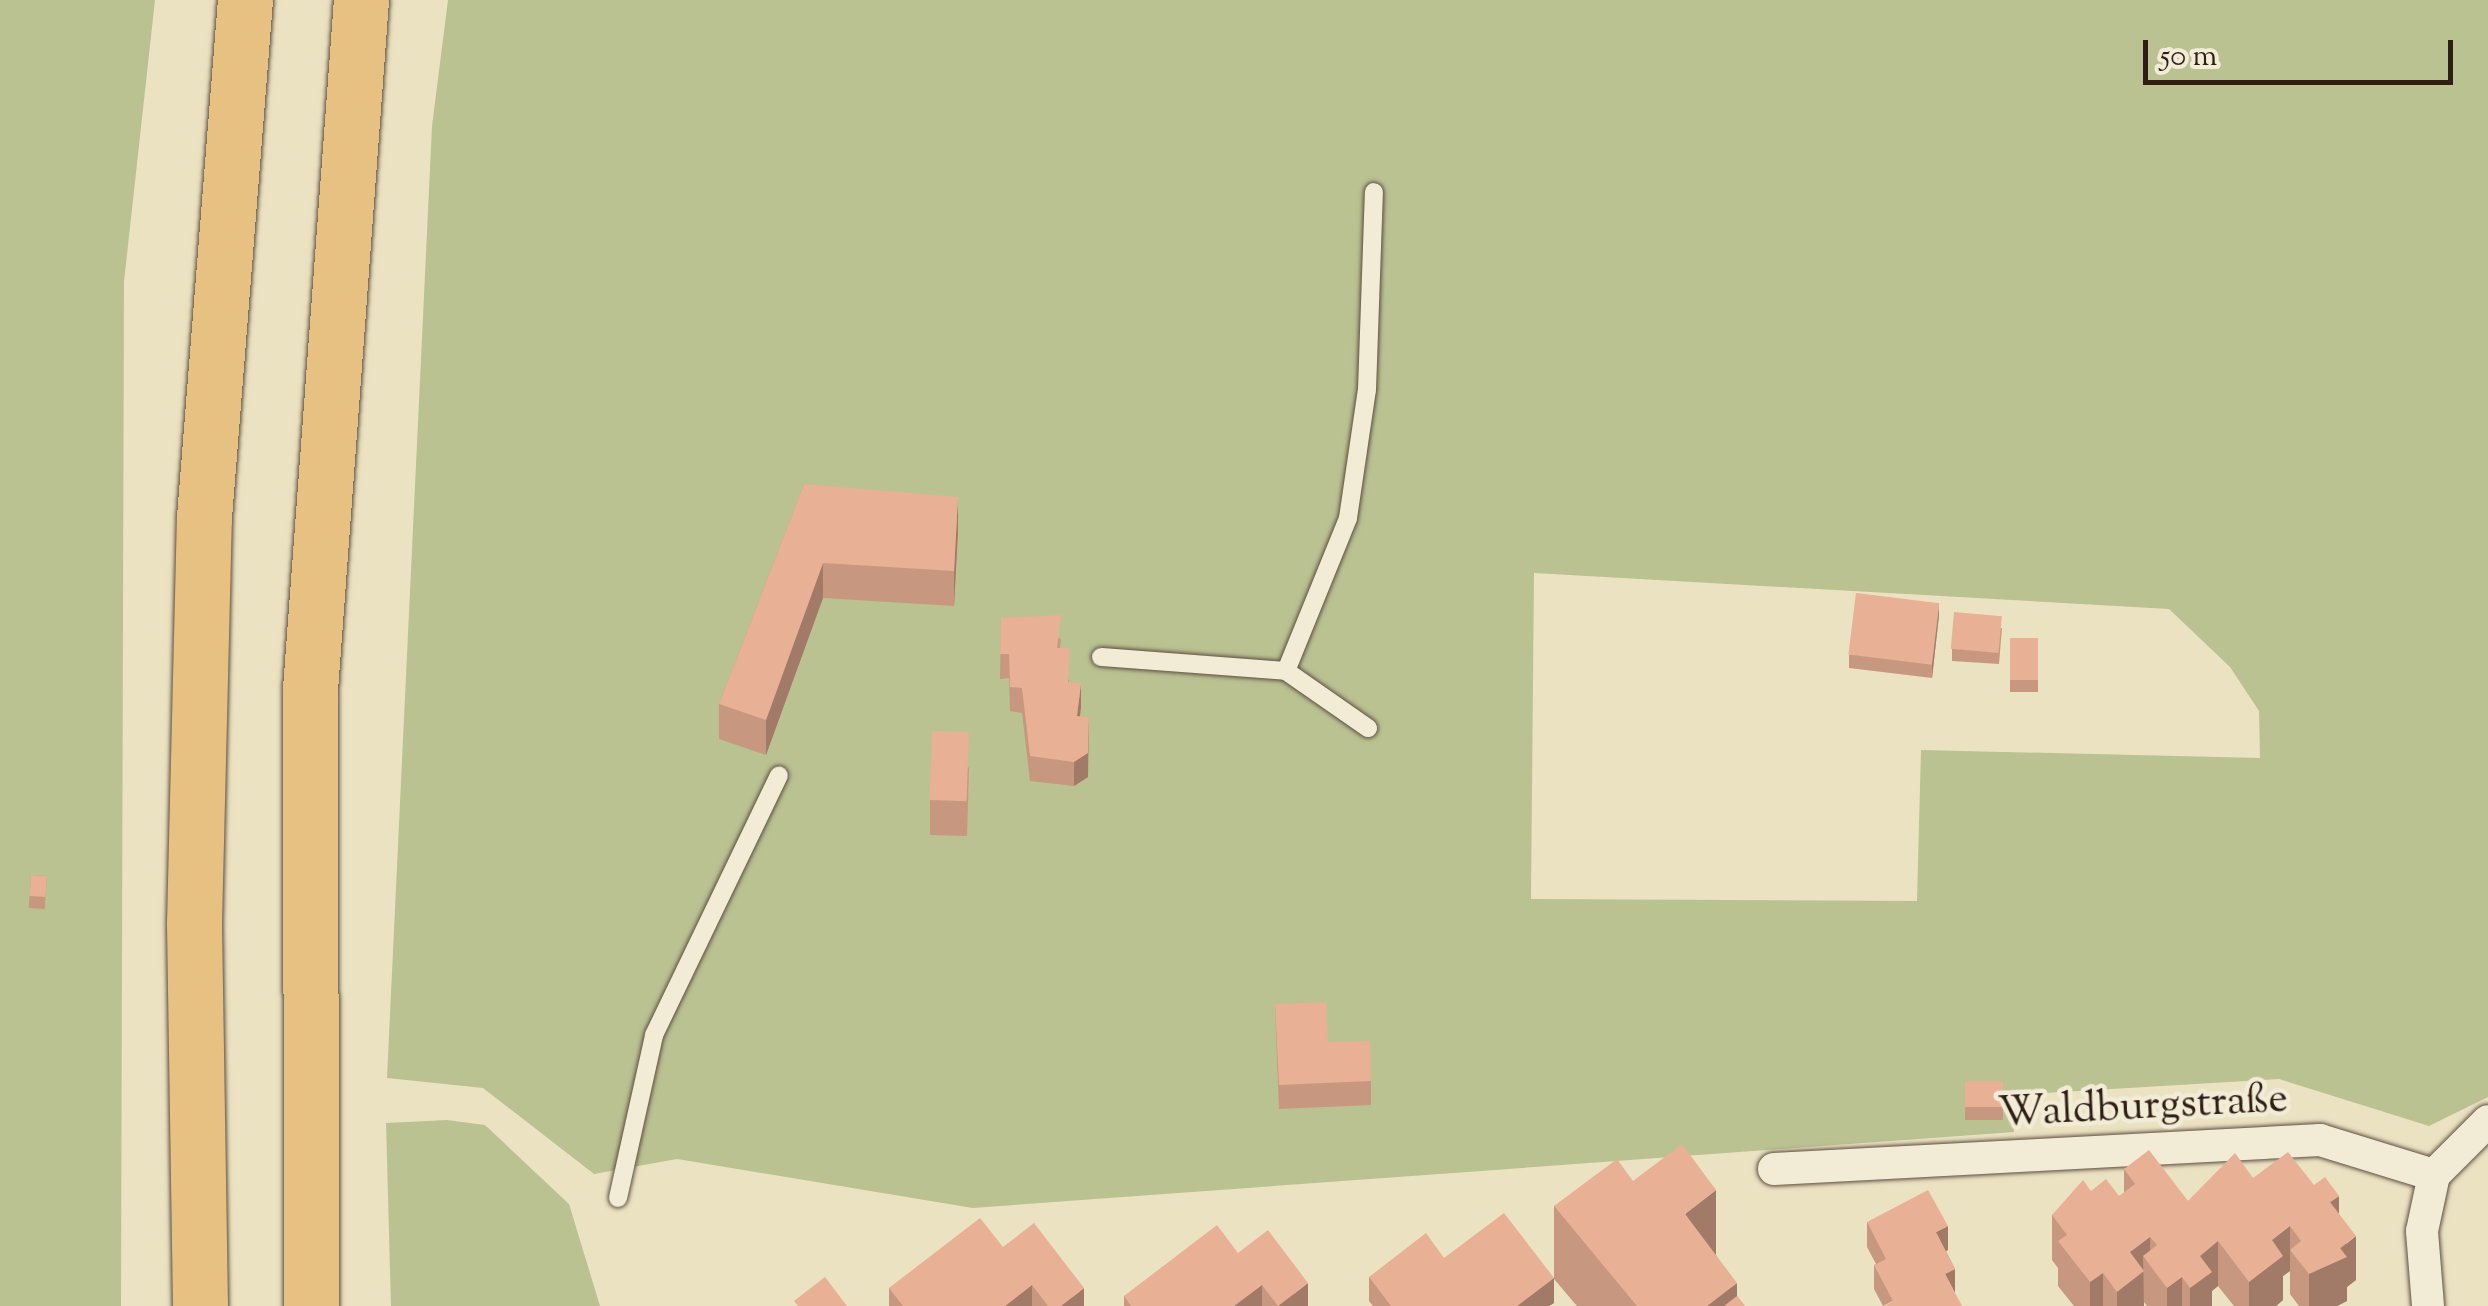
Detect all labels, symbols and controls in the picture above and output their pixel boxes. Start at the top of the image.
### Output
scale bar [2148,20,2458,82]
text: 50 m [2160,36,2217,79]
street label: Waldburgstraße [1997,1075,2289,1141]

